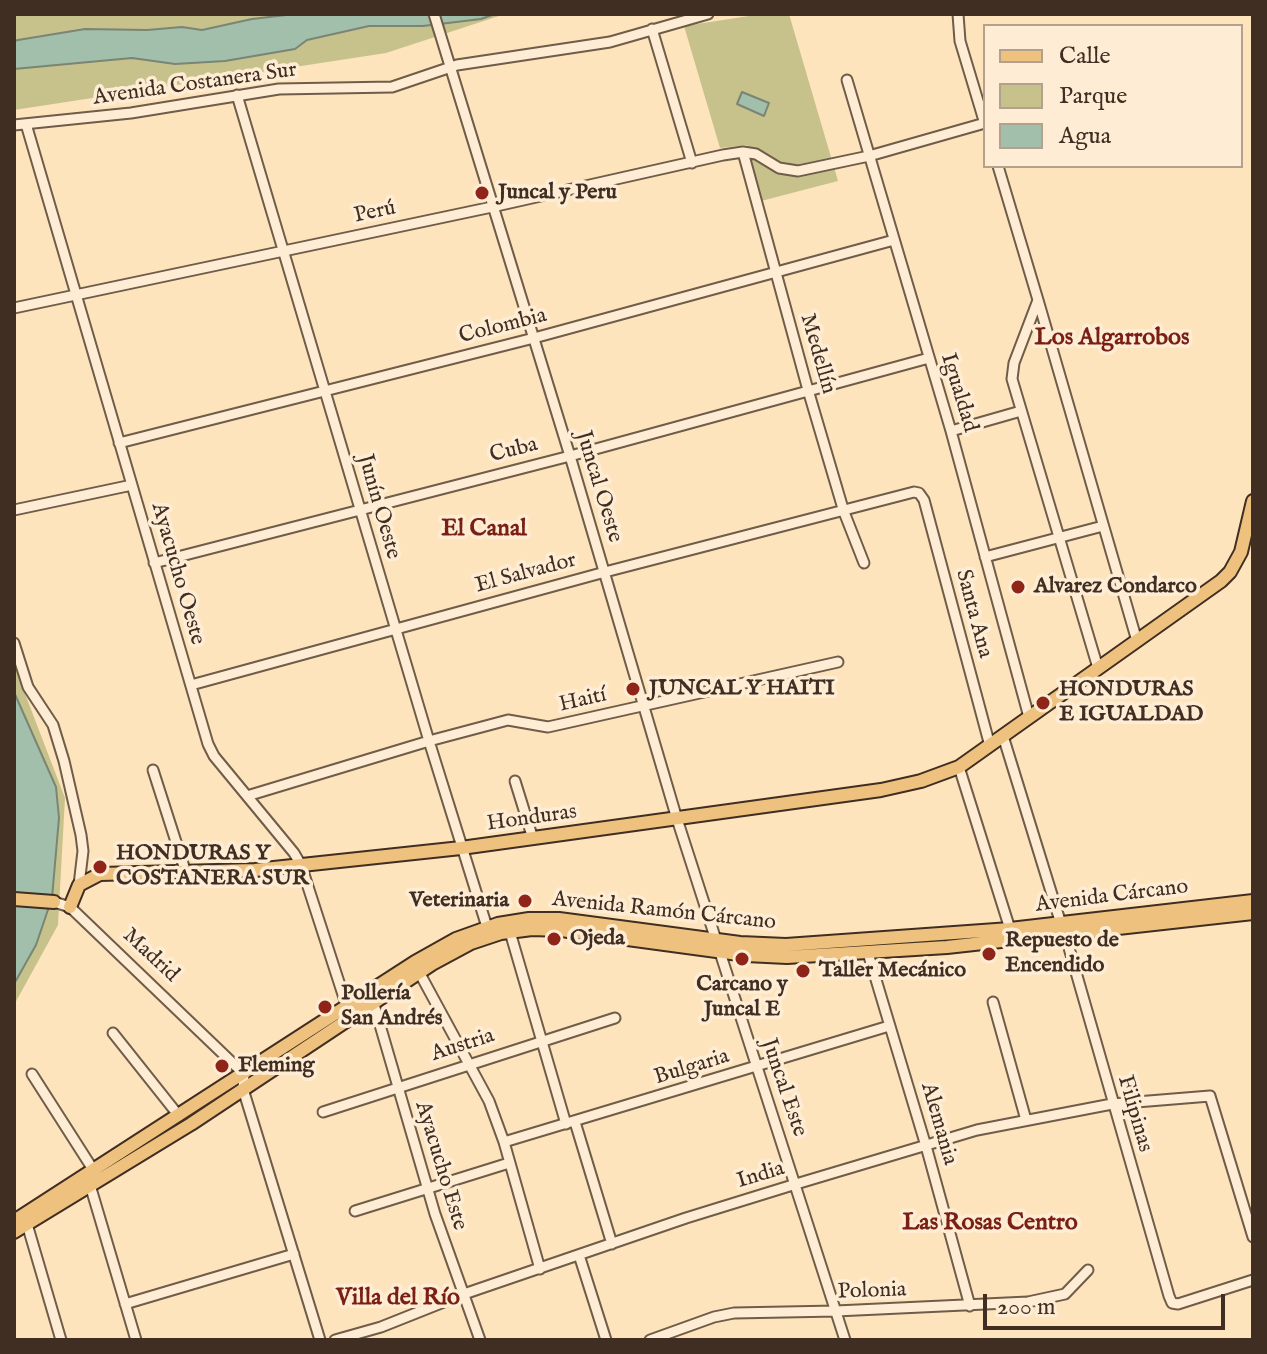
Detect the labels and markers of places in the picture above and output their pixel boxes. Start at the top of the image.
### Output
place label: Juncal y Peru [498,180,617,206]
marker: Juncal y Peru [473,184,491,202]
place label: Alvarez Condarco [1034,574,1197,600]
marker: Alvarez Condarco [1009,578,1027,596]
place label: JUNCAL Y HAITI [649,676,835,702]
place label: HONDURAS E IGUALDAD [1059,677,1204,728]
marker: JUNCAL Y HAITI [624,680,642,698]
marker: HONDURAS E IGUALDAD [1034,694,1052,712]
place label: HONDURAS Y COSTANERA SUR [116,841,309,892]
marker: HONDURAS Y COSTANERA SUR [91,858,109,876]
place label: Veterinaria [409,888,509,914]
marker: Veterinaria [516,892,534,910]
place label: Ojeda [570,926,625,952]
place label: Repuesto de Encendido [1005,928,1119,980]
marker: Ojeda [545,930,563,948]
marker: Repuesto de Encendido [980,945,998,963]
marker: Carcano y Juncal E [733,950,751,968]
place label: Taller Mecánico [819,958,966,984]
marker: Taller Mecánico [794,962,812,980]
place label: Carcano y Juncal E [696,972,788,1024]
place label: Pollería San Andrés [341,981,443,1032]
marker: Pollería San Andrés [316,998,334,1016]
place label: Fleming [238,1053,315,1079]
marker: Fleming [213,1057,231,1075]

